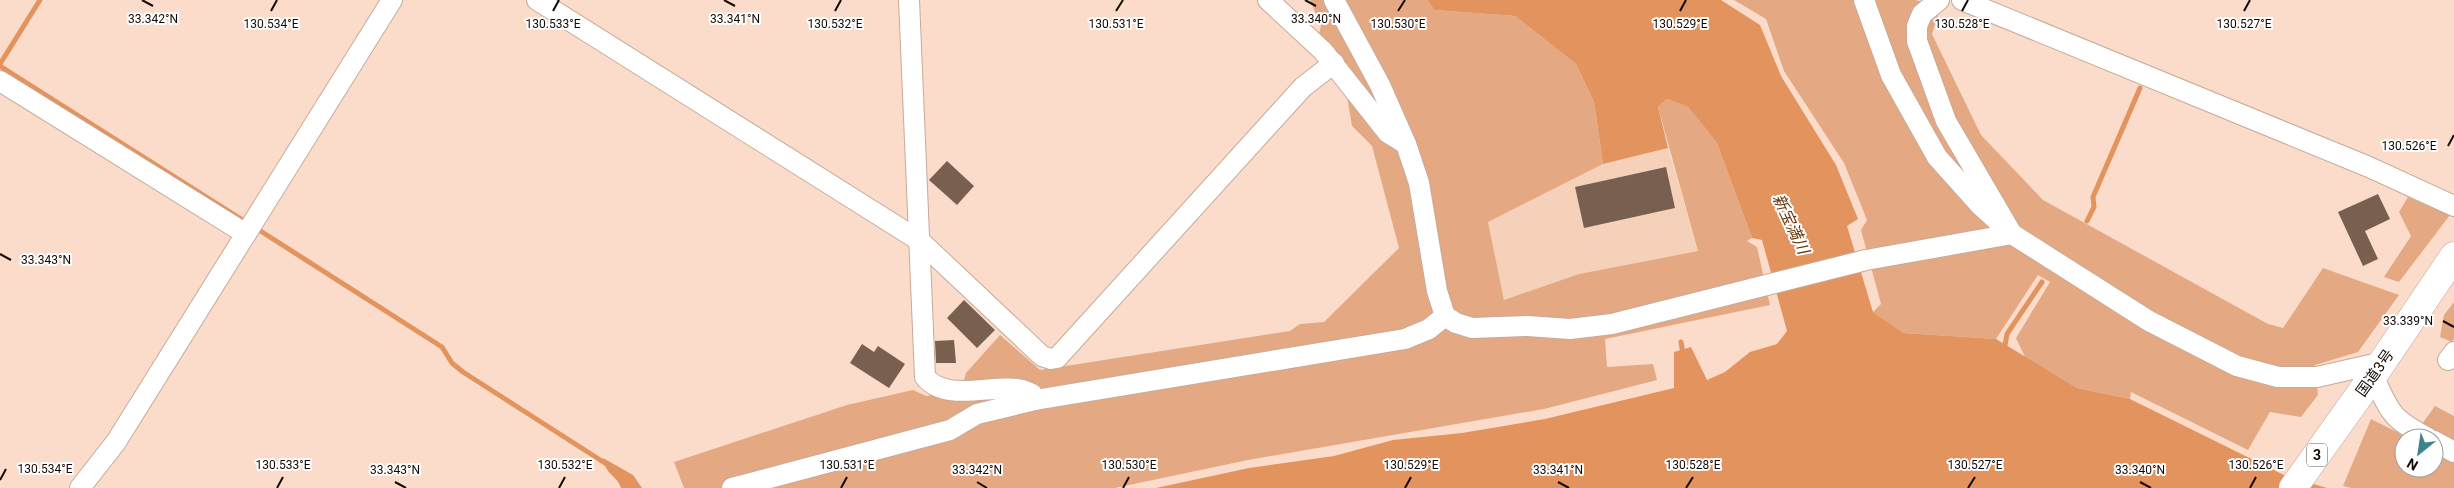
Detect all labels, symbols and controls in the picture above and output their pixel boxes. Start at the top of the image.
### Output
text: 33.342°N [128,12,178,26]
text: 33.341°N [710,12,760,26]
text: 33.340°N [1291,12,1341,26]
text: 130.534°E [244,17,299,31]
text: 130.533°E [526,17,581,31]
text: 130.532°E [808,17,863,31]
text: 130.531°E [1089,17,1144,31]
text: 130.530°E [1371,17,1426,31]
text: 130.529°E [1653,17,1708,31]
text: 130.528°E [1935,17,1990,31]
text: 130.527°E [2217,17,2272,31]
text: 130.526°E [2382,139,2437,153]
water label: 新宝満川 [1769,191,1814,259]
text: 33.343°N [21,253,71,267]
text: 33.339°N [2383,314,2433,328]
street label: 国道3号 [2352,346,2398,400]
north arrow [2394,428,2444,478]
road number: 3 [2307,444,2327,466]
text: N [2404,455,2421,474]
text: 130.533°E [256,458,311,472]
text: 130.532°E [538,458,593,472]
text: 130.531°E [820,458,875,472]
text: 130.530°E [1102,458,1157,472]
text: 130.529°E [1384,458,1439,472]
text: 130.528°E [1666,458,1721,472]
text: 130.527°E [1948,458,2003,472]
text: 130.526°E [2229,458,2284,472]
text: 130.534°E [18,462,73,476]
text: 33.343°N [370,463,420,477]
text: 33.342°N [952,463,1002,477]
text: 33.341°N [1533,463,1583,477]
text: 33.340°N [2115,463,2165,477]

